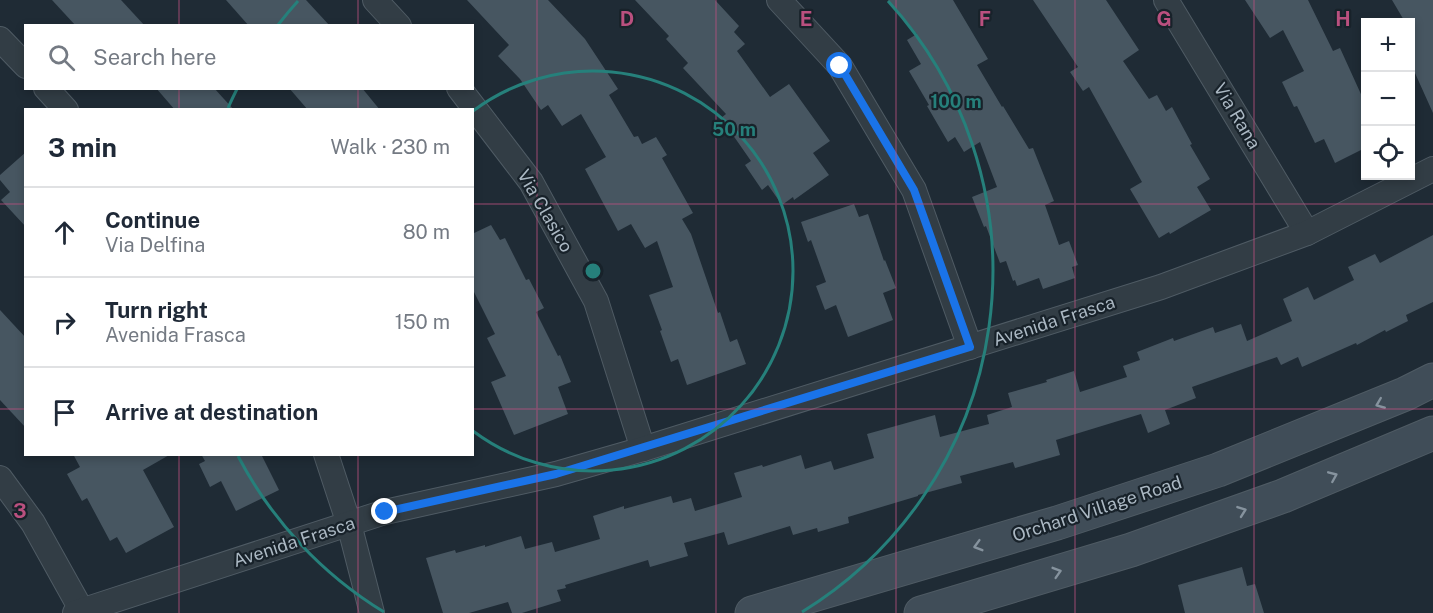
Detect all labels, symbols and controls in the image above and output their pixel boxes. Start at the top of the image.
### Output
text: D [620,7,634,31]
text: E [800,7,812,31]
text: F [979,7,991,31]
text: G [1156,7,1172,31]
text: H [1335,7,1351,31]
map controls [1361,18,1415,180]
button: + [1361,18,1415,72]
search box [24,24,474,90]
icon: search [45,41,78,74]
text: Search here [93,44,217,70]
route start [826,52,852,78]
button: − [1361,72,1415,126]
street label: Via Rana [1210,79,1265,153]
text: 100 m [930,91,982,112]
text: 50 m [712,119,756,140]
button: locate [1361,126,1415,180]
text: 3 min [48,132,117,163]
text: Walk · 230 m [331,135,450,159]
street label: Via Clasico [513,166,578,256]
text: Continue [105,207,200,233]
icon: ahead [48,216,81,249]
text: 80 m [403,220,450,244]
text: Via Delfina [105,233,205,257]
centre of rings [583,261,603,281]
street label: Avenida Frasca [990,291,1117,350]
text: Turn right [105,297,208,323]
icon: right [48,306,81,339]
text: 150 m [395,310,450,334]
text: Avenida Frasca [105,323,246,347]
icon: arrive [48,396,81,429]
one-way arrow [1375,397,1386,409]
text: Arrive at destination [105,399,318,425]
street label: Orchard Village Road [1010,471,1184,546]
one-way arrow [1326,471,1337,483]
route end [371,498,397,524]
text: 3 [13,499,27,523]
one-way arrow [1236,505,1247,518]
street label: Avenida Frasca [230,512,357,571]
one-way arrow [974,539,984,551]
one-way arrow [1051,567,1062,579]

